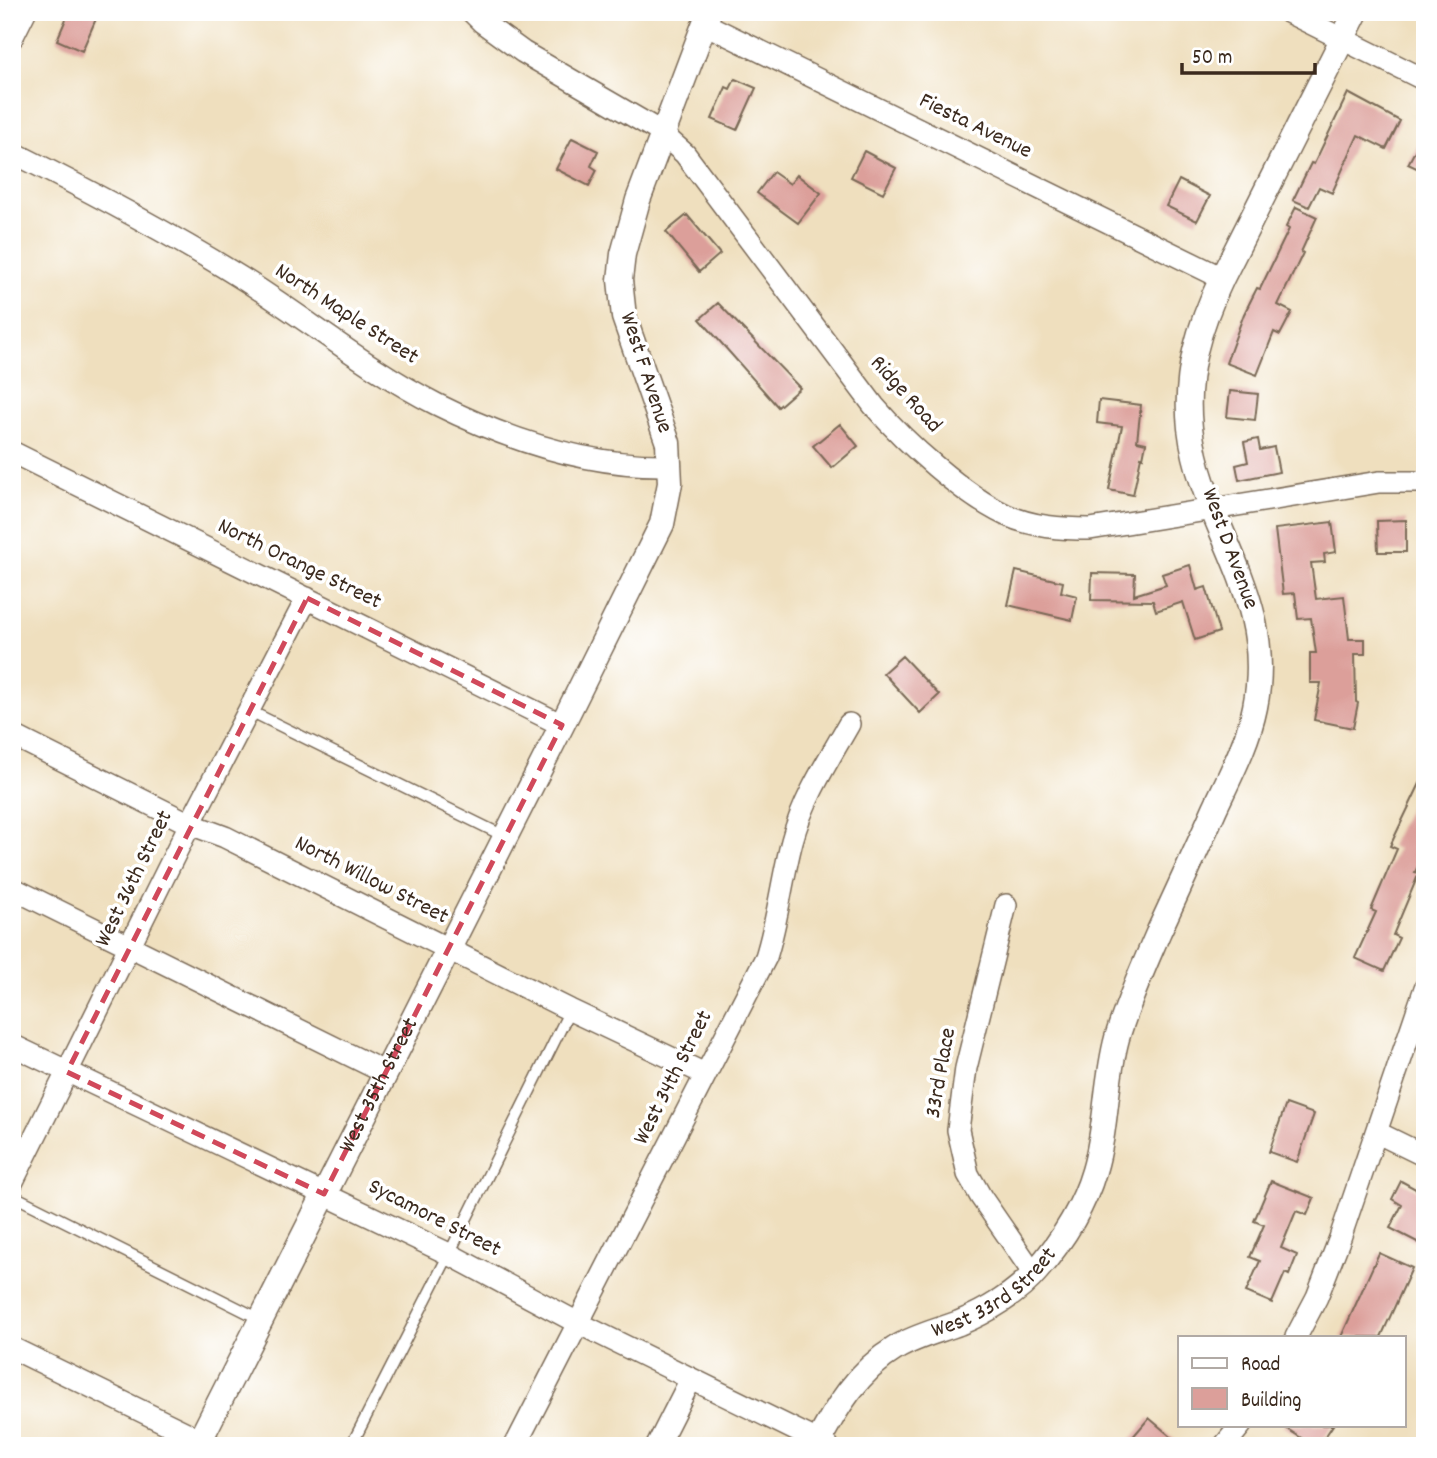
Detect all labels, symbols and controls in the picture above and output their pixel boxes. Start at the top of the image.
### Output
scale bar [1182,32,1314,76]
text: 50 m [1192,44,1232,74]
street label: Fiesta Avenue [913,85,1037,169]
street label: North Maple Street [267,256,425,374]
street label: West F Avenue [610,308,680,438]
street label: Ridge Road [861,349,949,441]
street label: West D Avenue [1192,484,1266,614]
street label: North Orange Street [211,511,387,619]
street label: West 36th Street [88,805,182,953]
street label: North Willow Street [288,828,454,934]
street label: West 34th Street [626,1005,722,1151]
street label: West 35th Street [331,1012,428,1159]
street label: 33rd Place [918,1025,966,1121]
street label: Sycamore Street [362,1171,506,1267]
street label: West 33rd Street [927,1241,1066,1348]
legend [1178,1336,1406,1426]
text: Road [1241,1351,1280,1381]
text: Building [1241,1387,1301,1417]

